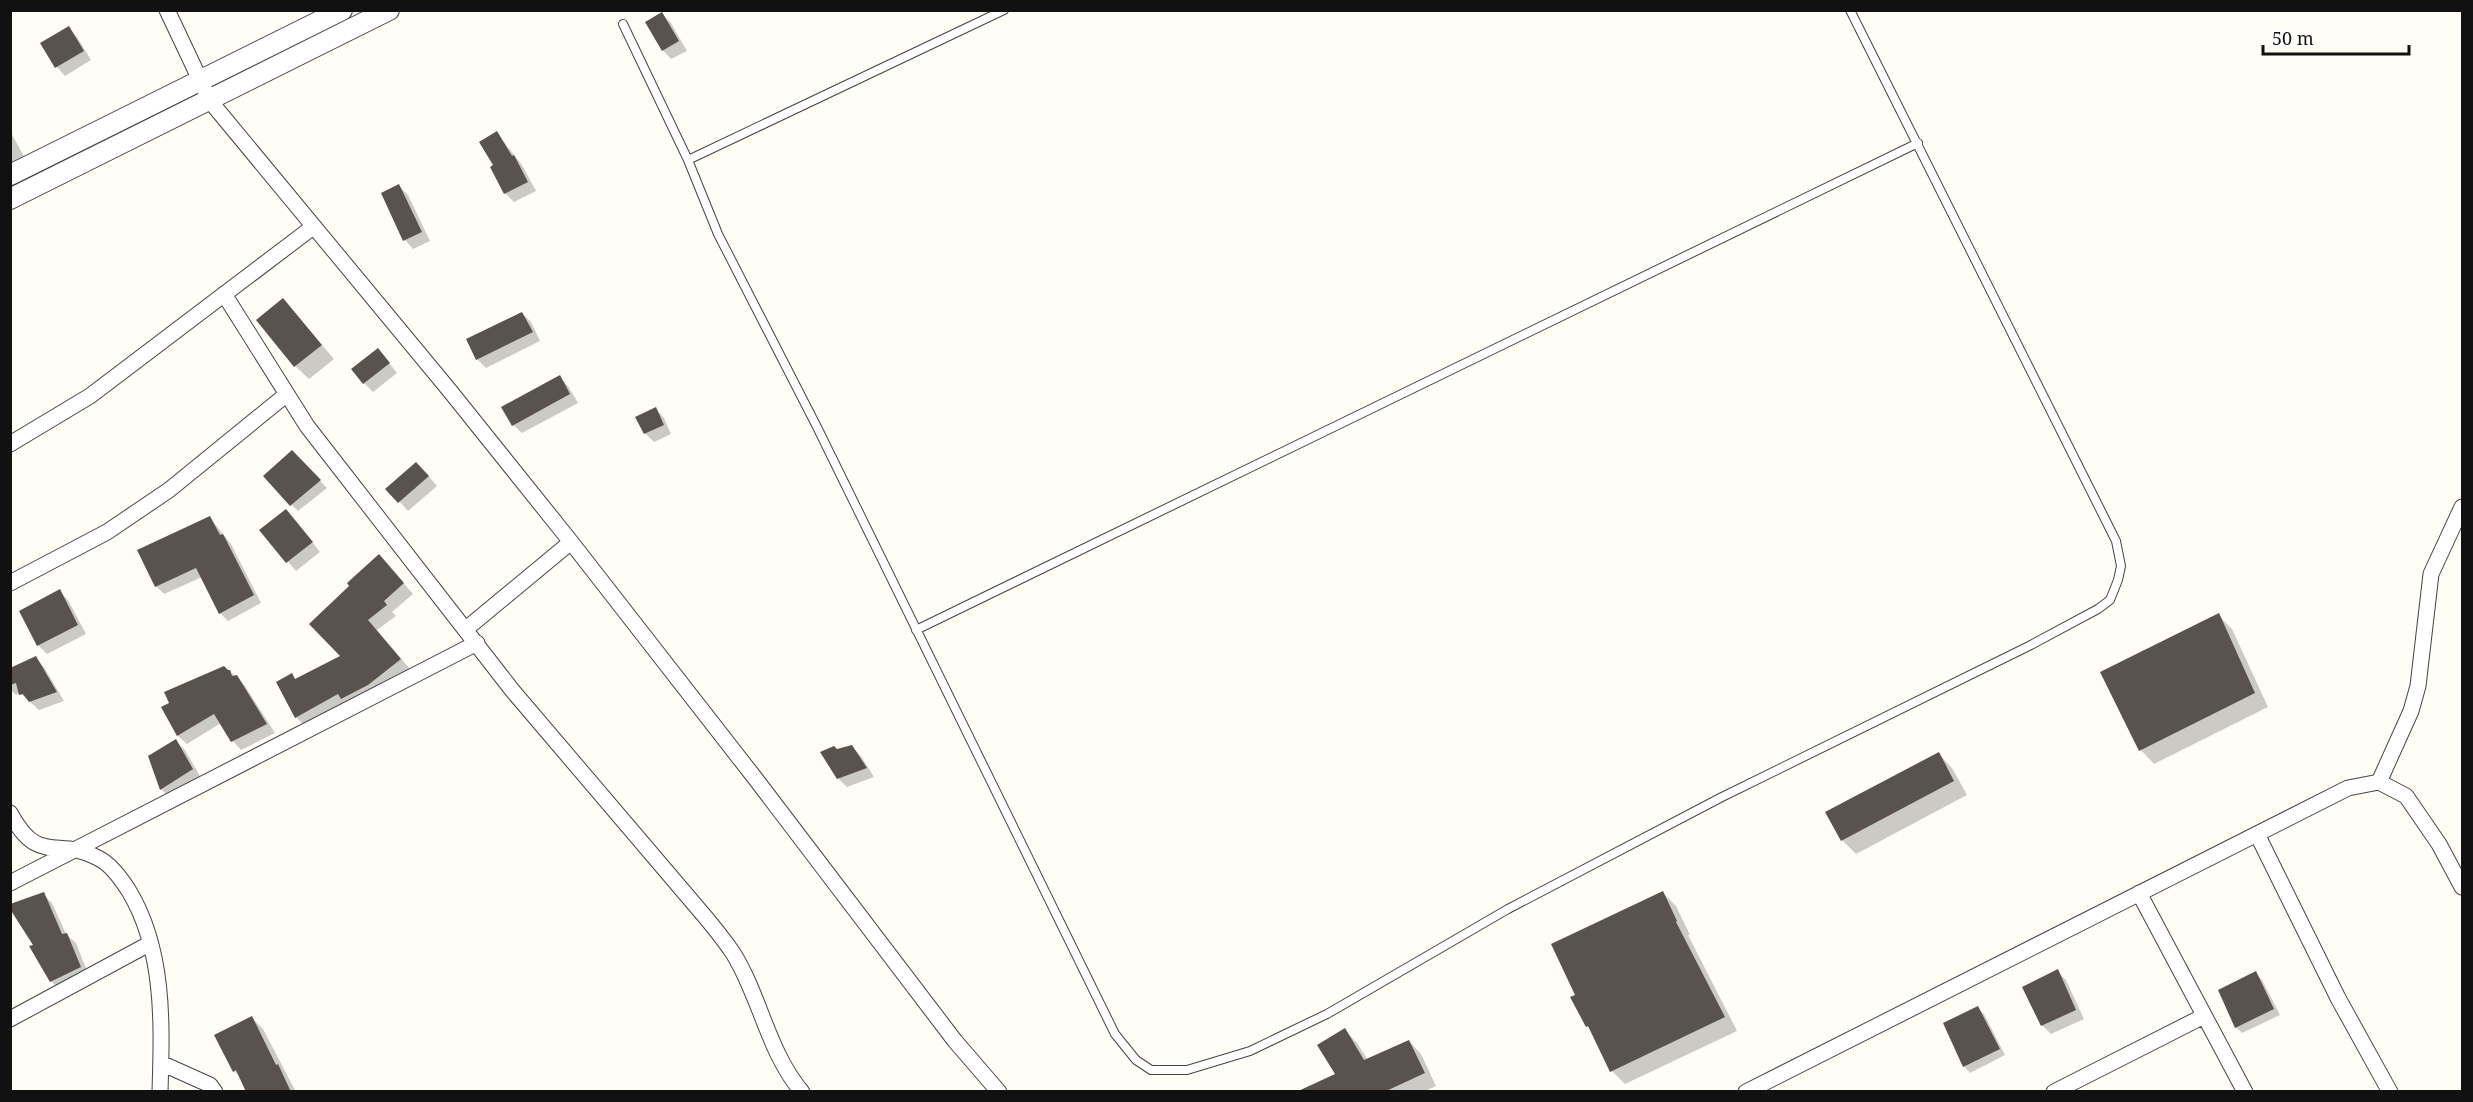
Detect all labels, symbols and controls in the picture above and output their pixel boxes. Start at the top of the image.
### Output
scale bar [2263,18,2408,56]
text: 50 m [2272,26,2314,50]

